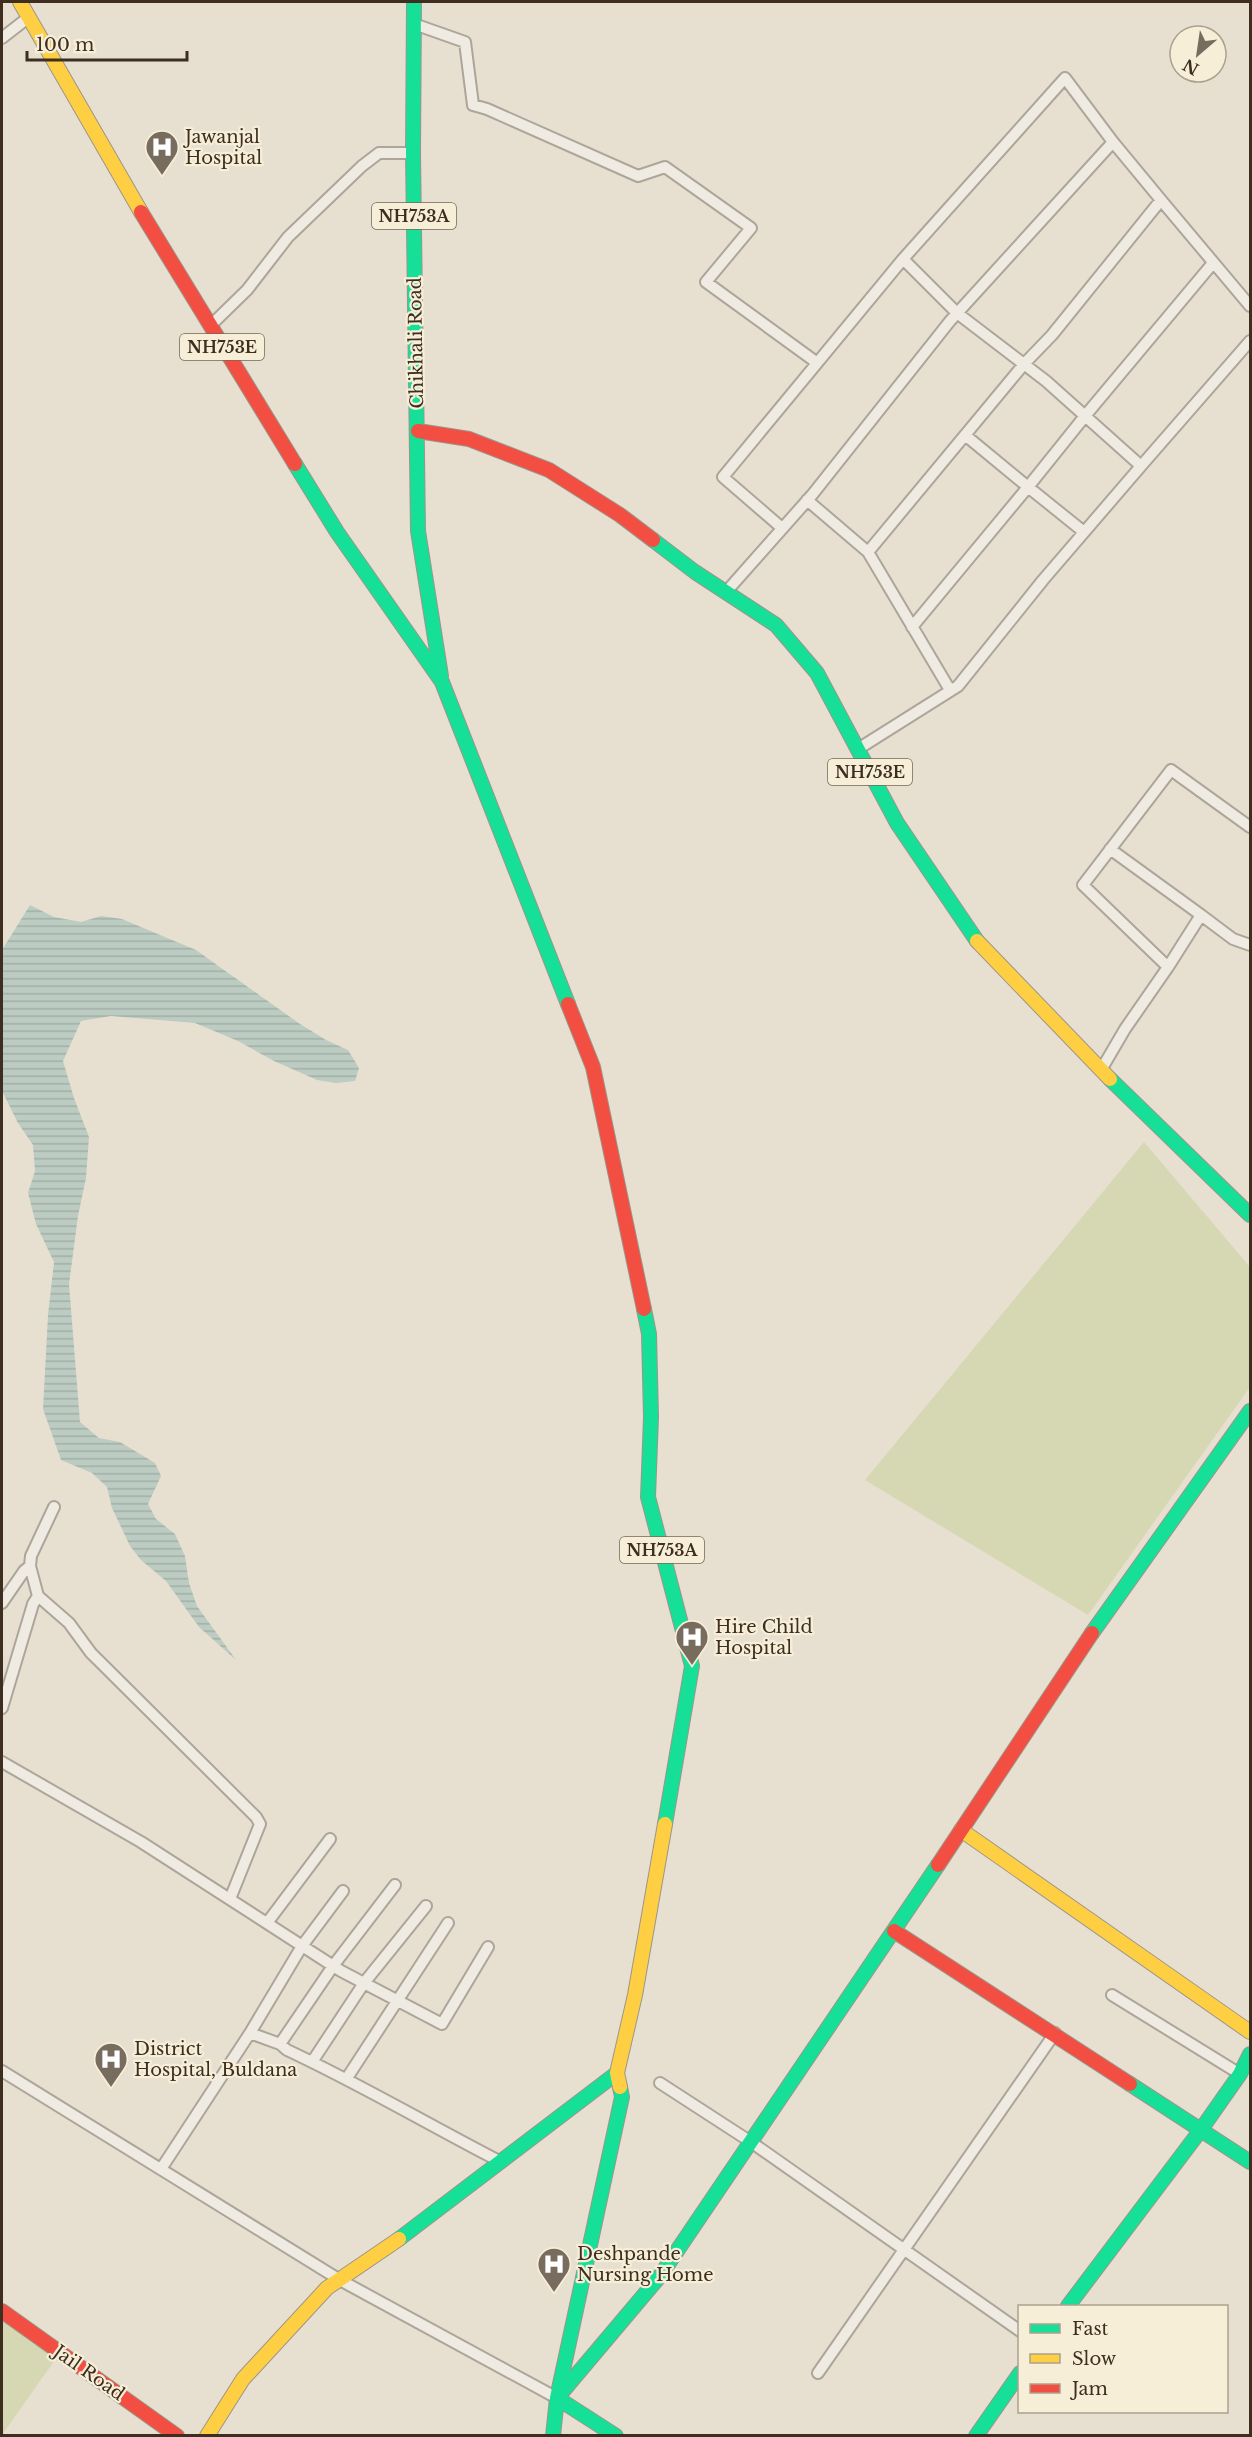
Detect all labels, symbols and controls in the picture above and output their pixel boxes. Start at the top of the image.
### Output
scale bar [27,24,188,62]
north arrow [1168,24,1228,84]
text: 100 m [36,34,94,56]
text: N [1179,55,1202,80]
place label: Jawanjal Hospital [183,126,262,169]
hospital icon: Jawanjal Hospital [144,129,180,176]
road number: NH753A [372,203,456,229]
street label: Chikhali Road [404,277,428,409]
road number: NH753E [180,334,264,360]
road number: NH753E [828,759,912,785]
road number: NH753A [620,1537,704,1563]
place label: Hire Child Hospital [715,1616,813,1659]
hospital icon: Hire Child Hospital [674,1619,710,1666]
place label: District Hospital, Buldana [134,2038,297,2081]
hospital icon: District Hospital, Buldana [93,2041,129,2088]
place label: Deshpande Nursing Home [577,2243,713,2286]
hospital icon: Deshpande Nursing Home [536,2246,572,2293]
legend [1018,2305,1228,2413]
text: Fast [1072,2318,1109,2340]
street label: Jail Road [48,2339,129,2405]
text: Slow [1072,2348,1117,2370]
text: Jam [1070,2378,1108,2400]

